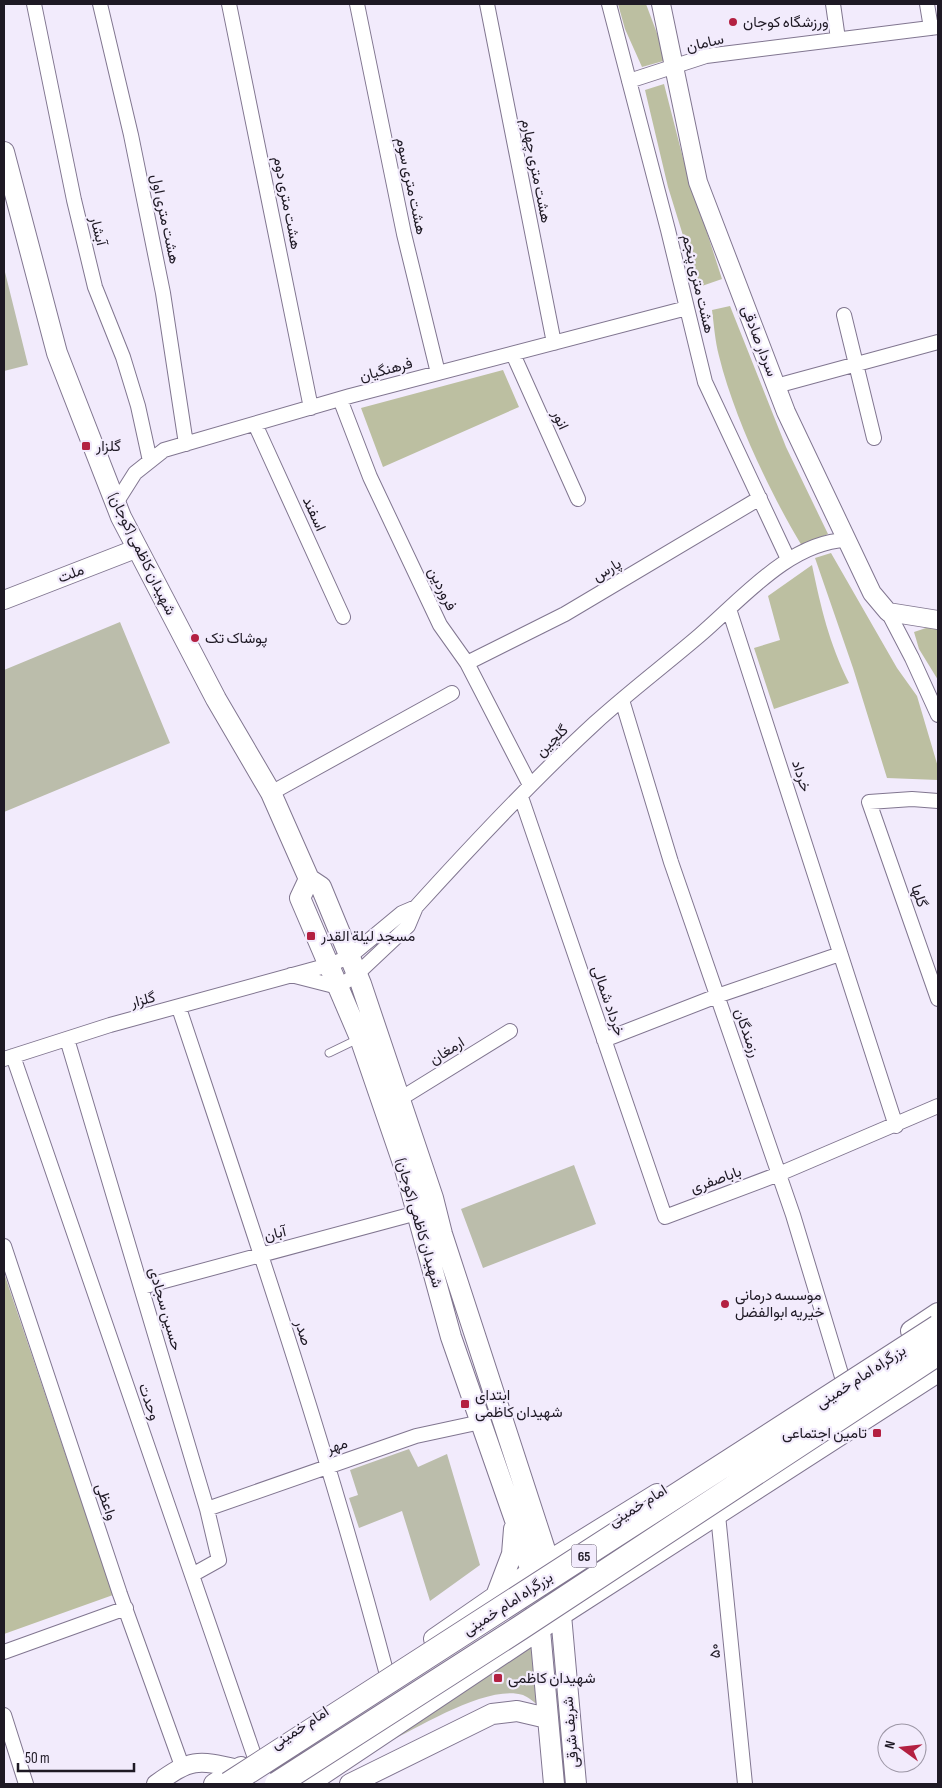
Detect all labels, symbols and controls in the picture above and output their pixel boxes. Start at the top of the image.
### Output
place label: ورزشگاه کوجان [743,13,829,32]
marker: ورزشگاه کوجان [727,16,739,28]
street label: سامان [684,29,726,57]
street label: هشت متری چهارم [517,117,555,225]
street label: هشت متری سوم [391,136,431,236]
street label: هشت متری دوم [269,155,305,251]
street label: هشت متری اول [146,172,184,266]
street label: آبشار [85,213,111,249]
street label: هشت متری پنجم [677,233,719,335]
street label: سردار صادقی [737,303,781,380]
street label: فرهنگیان [357,354,415,386]
street label: انور [547,406,573,433]
place label: گلزار [95,437,121,456]
marker: گلزار [80,440,92,452]
street label: شهیدان کاظمی (کوجان) [104,490,180,619]
street label: اسفند [298,494,330,534]
street label: پارس [589,554,625,586]
street label: ملت [55,560,87,588]
street label: فروردین [423,564,461,614]
place label: پوشاک تک [205,629,268,648]
marker: پوشاک تک [189,632,201,644]
street label: گلچین [532,721,573,761]
street label: خرداد [787,758,815,794]
street label: گلها [906,882,932,910]
place label: مسجد لیلة القدر [320,927,415,946]
marker: مسجد لیلة القدر [305,930,317,942]
street label: خرداد شمالی [587,963,629,1039]
street label: گلزار [128,988,158,1012]
street label: رزمندگان [730,1006,764,1060]
street label: ارمغان [426,1033,468,1069]
street label: شهیدان کاظمی (کوجان) [391,1156,447,1290]
street label: باباصفری [688,1162,744,1198]
street label: آبان [262,1222,289,1246]
street label: حسین سجادی [144,1265,186,1353]
place label: موسسه درمانی خیریه ابوالفضل [735,1286,824,1322]
marker: موسسه درمانی خیریه ابوالفضل [719,1298,731,1310]
street label: صدر [290,1317,316,1348]
street label: بزرگراه امام خمینی [812,1341,910,1413]
street label: وحدت [134,1381,164,1423]
place label: ابتدای شهیدان کاظمی [475,1386,563,1422]
marker: ابتدای شهیدان کاظمی [459,1398,471,1410]
place label: تامین اجتماعی [782,1424,867,1443]
marker: تامین اجتماعی [871,1427,883,1439]
street label: مهر [323,1434,350,1459]
street label: واعظی [91,1481,121,1523]
street label: امام خمینی [605,1481,671,1531]
road number: 65 [572,1544,596,1568]
street label: بزرگراه امام خمینی [459,1568,557,1640]
street label: ۵۰ [705,1642,725,1660]
place label: شهیدان کاظمی [508,1669,596,1688]
marker: شهیدان کاظمی [492,1672,504,1684]
street label: شریف شرقی [558,1695,584,1769]
street label: امام خمینی [267,1702,333,1754]
north arrow [877,1723,927,1773]
text: N [881,1739,899,1751]
scale bar [18,1740,134,1772]
text: 50 m [25,1749,50,1768]

